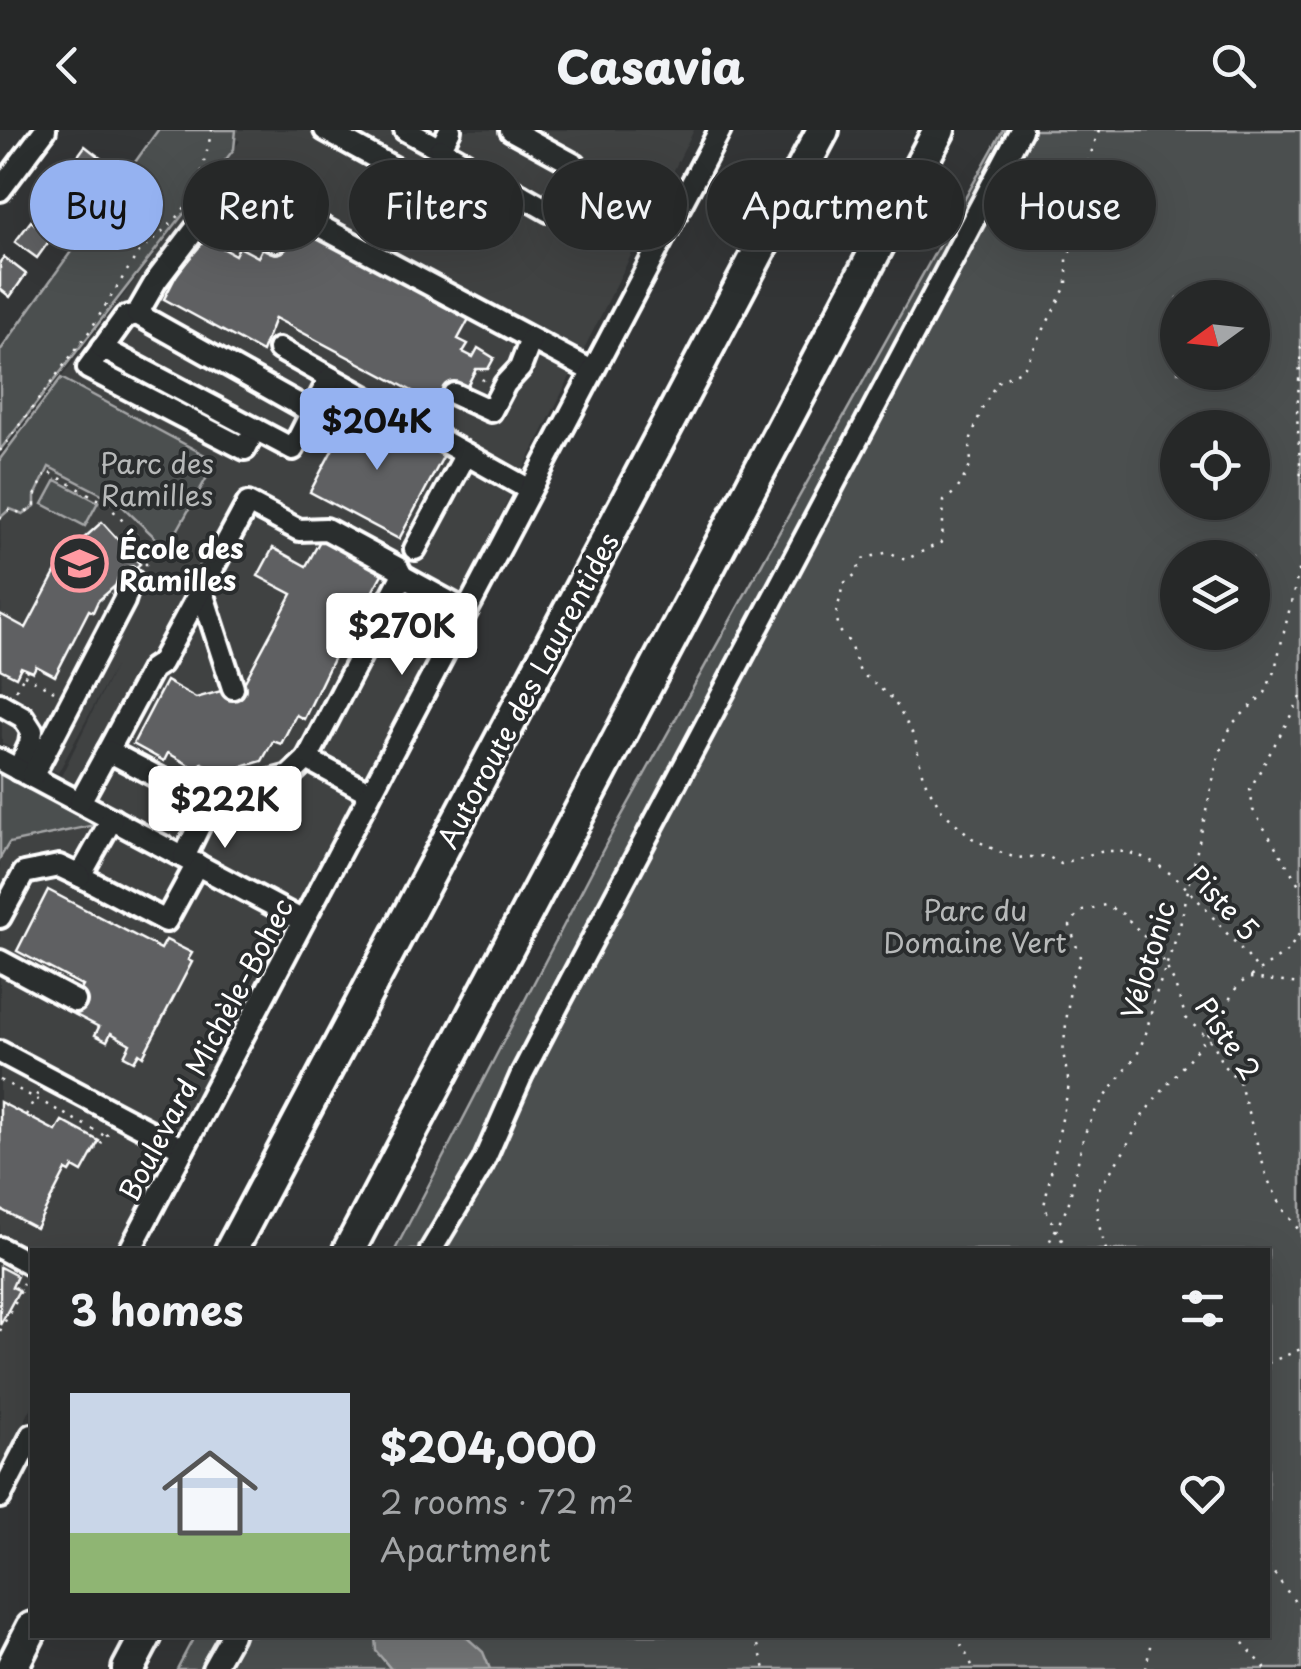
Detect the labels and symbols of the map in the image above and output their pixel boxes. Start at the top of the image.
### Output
north arrow [1160,280,1270,390]
pin: $204K [307,388,447,473]
park label: Parc des Ramilles [100,441,214,516]
street label: Autoroute des Laurentides [425,524,629,856]
place label: École des Ramilles [119,526,244,601]
school or university icon: École des Ramilles [50,533,110,593]
pin: $270K [332,593,472,678]
pin: $222K [155,766,295,851]
street label: Piste 5 [1178,855,1270,949]
park label: Parc du Domaine Vert [883,888,1067,963]
street label: Boulevard Michèle-Bohec [107,890,303,1208]
street label: Vélotonic [1109,896,1185,1024]
street label: Piste 2 [1185,988,1273,1088]

